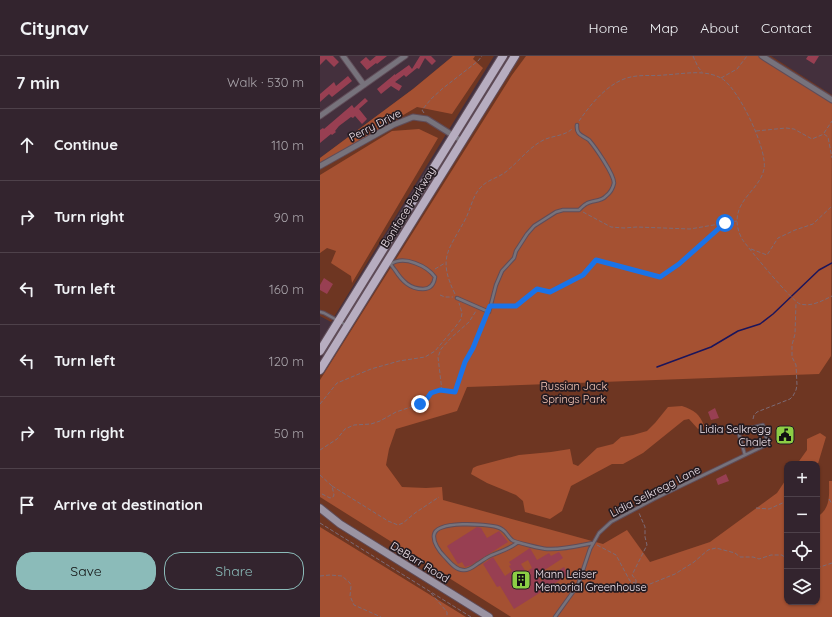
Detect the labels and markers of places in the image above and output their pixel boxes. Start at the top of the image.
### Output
place label: Lidia Selkregg Chalet [699,422,771,449]
public building icon: Lidia Selkregg Chalet [774,424,796,446]
place label: Mann Leiser Memorial Greenhouse [535,567,647,594]
building icon: Mann Leiser Memorial Greenhouse [510,569,532,591]

